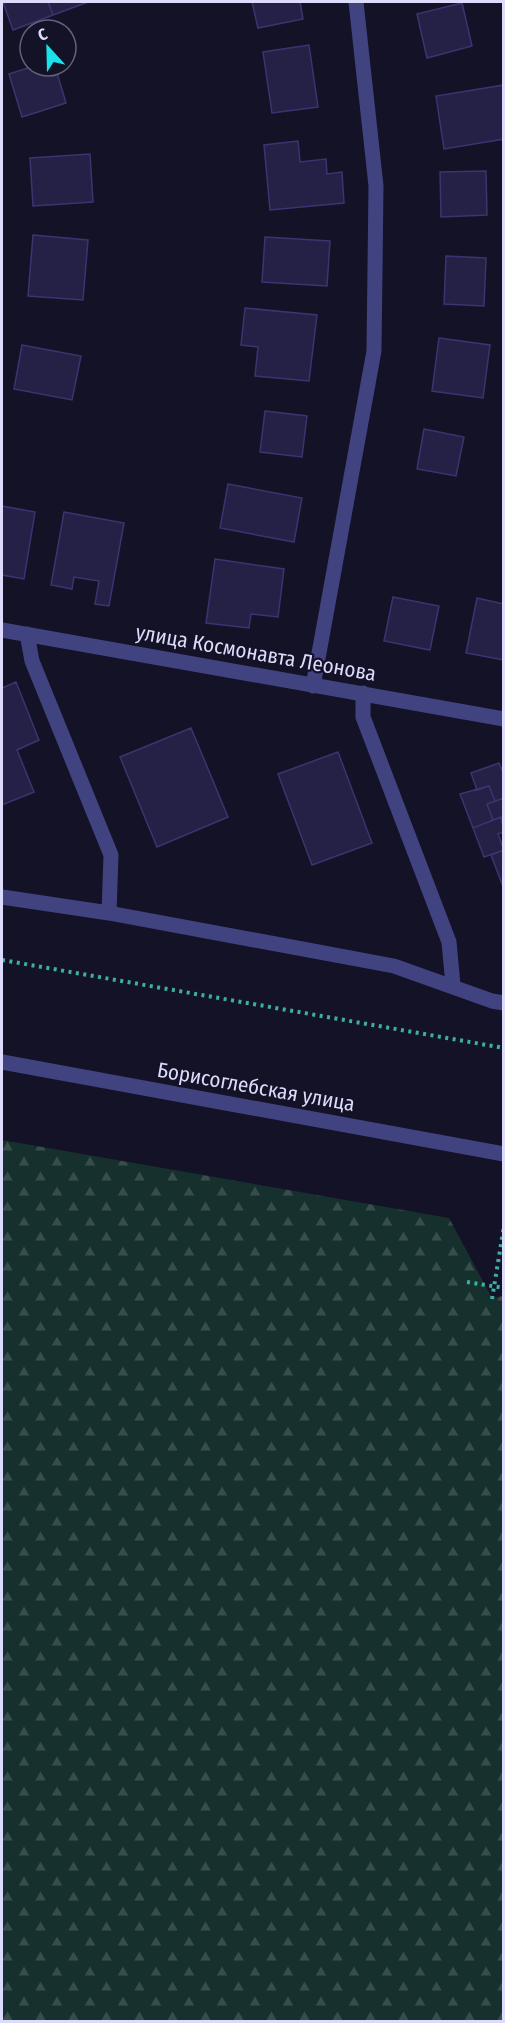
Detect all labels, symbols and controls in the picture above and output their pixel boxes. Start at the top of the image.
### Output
north arrow [18,18,78,78]
text: С [35,24,51,45]
street label: улица Космонавта Леонова [134,619,378,687]
street label: Борисоглебская улица [155,1057,357,1117]

